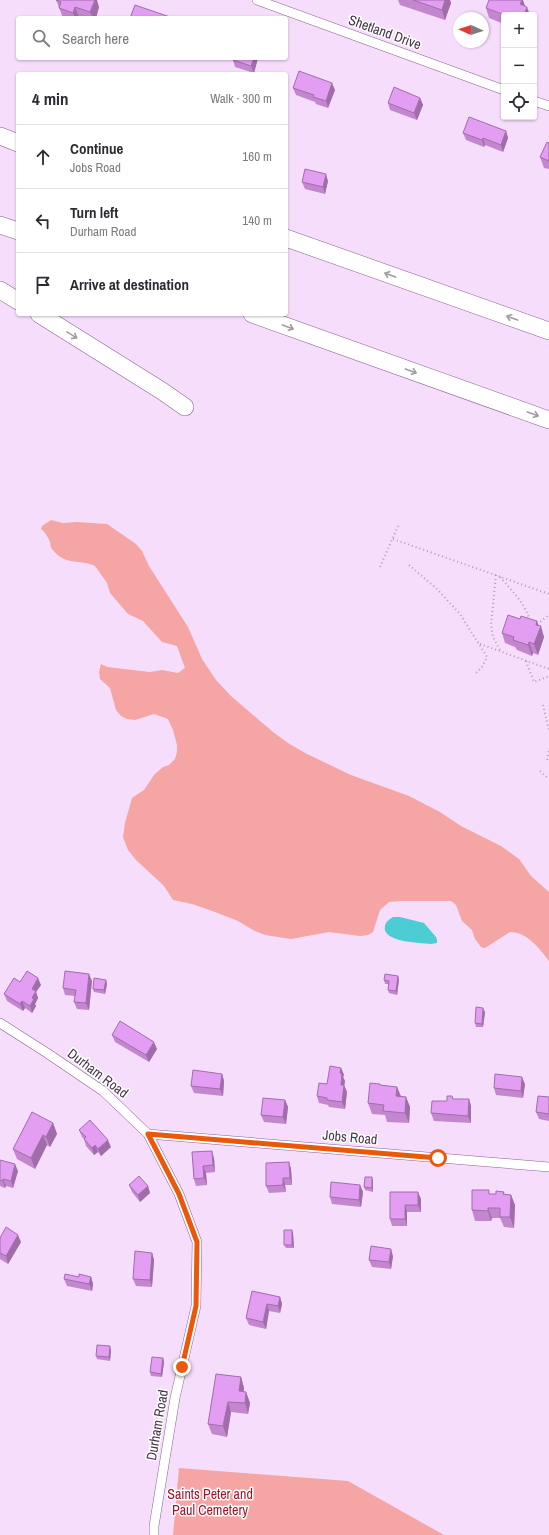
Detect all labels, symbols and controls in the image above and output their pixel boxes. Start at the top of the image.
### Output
street label: Shetland Drive [346,11,424,53]
north arrow [453,12,489,48]
map controls [501,12,537,120]
button: + [501,12,537,48]
search box [16,16,288,60]
icon: search [30,27,52,49]
text: Search here [62,28,129,49]
button: − [501,48,537,84]
button: locate [501,84,537,120]
text: 4 min [32,87,68,110]
text: Walk · 300 m [210,90,272,107]
text: Continue [70,138,123,159]
icon: ahead [32,146,54,168]
text: 160 m [242,148,272,165]
text: Jobs Road [70,159,121,176]
text: Turn left [70,202,118,223]
icon: left [32,210,54,232]
text: 140 m [242,212,272,229]
text: Durham Road [70,223,136,240]
one-way arrow [384,270,396,278]
icon: arrive [32,274,54,296]
text: Arrive at destination [70,274,189,295]
one-way arrow [507,314,519,322]
one-way arrow [282,324,295,331]
one-way arrow [66,331,78,339]
one-way arrow [405,367,417,375]
one-way arrow [527,411,540,418]
street label: Durham Road [64,1044,132,1102]
street label: Jobs Road [322,1126,378,1148]
route start [429,1149,447,1167]
route end [173,1358,191,1376]
street label: Durham Road [142,1388,172,1462]
park label: Saints Peter and Paul Cemetery [167,1485,253,1519]

